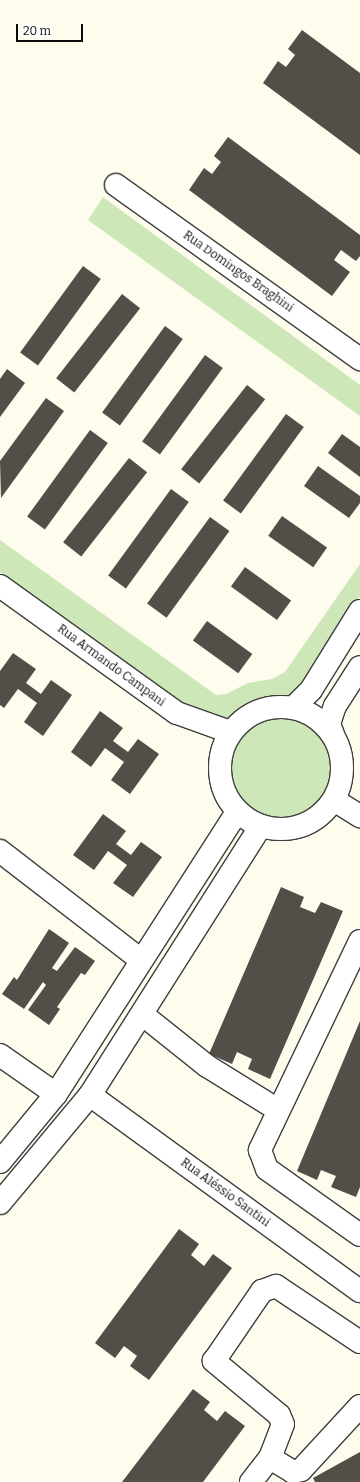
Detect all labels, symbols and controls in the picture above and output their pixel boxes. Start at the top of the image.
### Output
scale bar [18,16,85,42]
text: 20 m [23,24,51,38]
street label: Rua Domingos Braghini [180,228,296,316]
street label: Rua Armando Campani [54,622,168,710]
street label: Rua Aléssio Santini [177,1156,273,1230]

